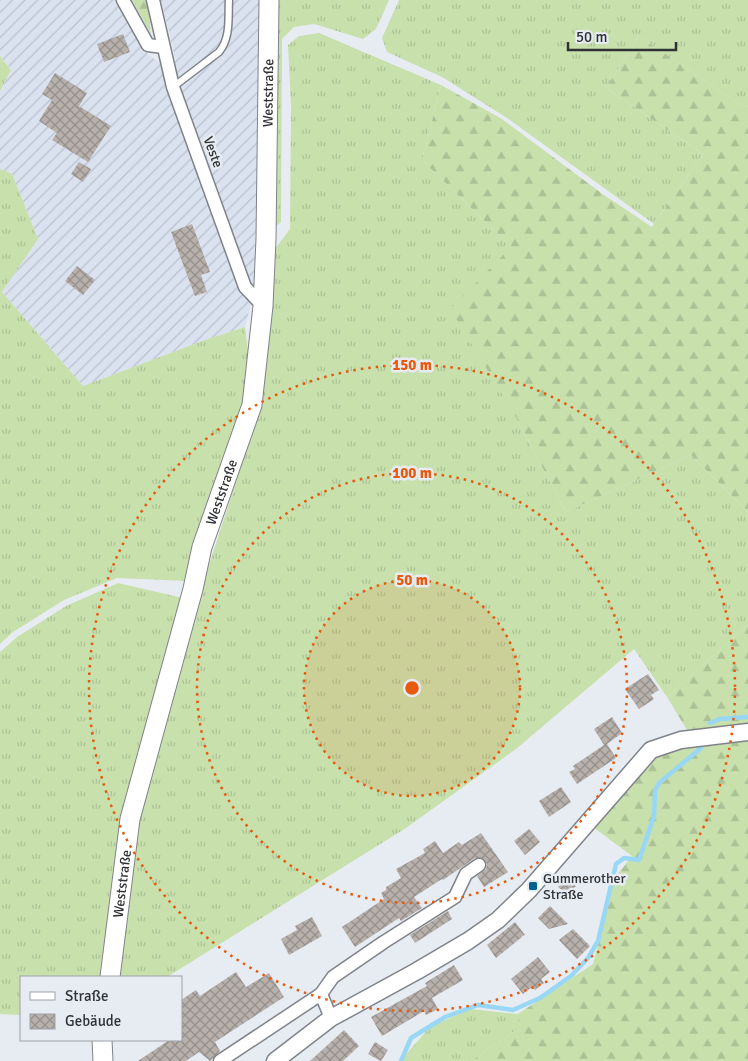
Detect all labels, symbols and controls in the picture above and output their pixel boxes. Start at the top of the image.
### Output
scale bar [568,20,676,52]
text: 50 m [576,28,607,46]
street label: Weststraße [259,59,277,127]
street label: Veste [199,134,227,170]
text: 150 m [392,356,432,374]
street label: Weststraße [202,457,241,527]
text: 100 m [392,464,432,482]
text: 50 m [396,571,428,589]
centre of rings [403,679,421,697]
street label: Weststraße [109,849,135,919]
place label: Gummerother Straße [543,870,627,903]
marker: Gummerother Straße [527,880,539,892]
legend [20,976,182,1041]
text: Straße [65,987,109,1005]
text: Gebäude [65,1012,121,1030]

